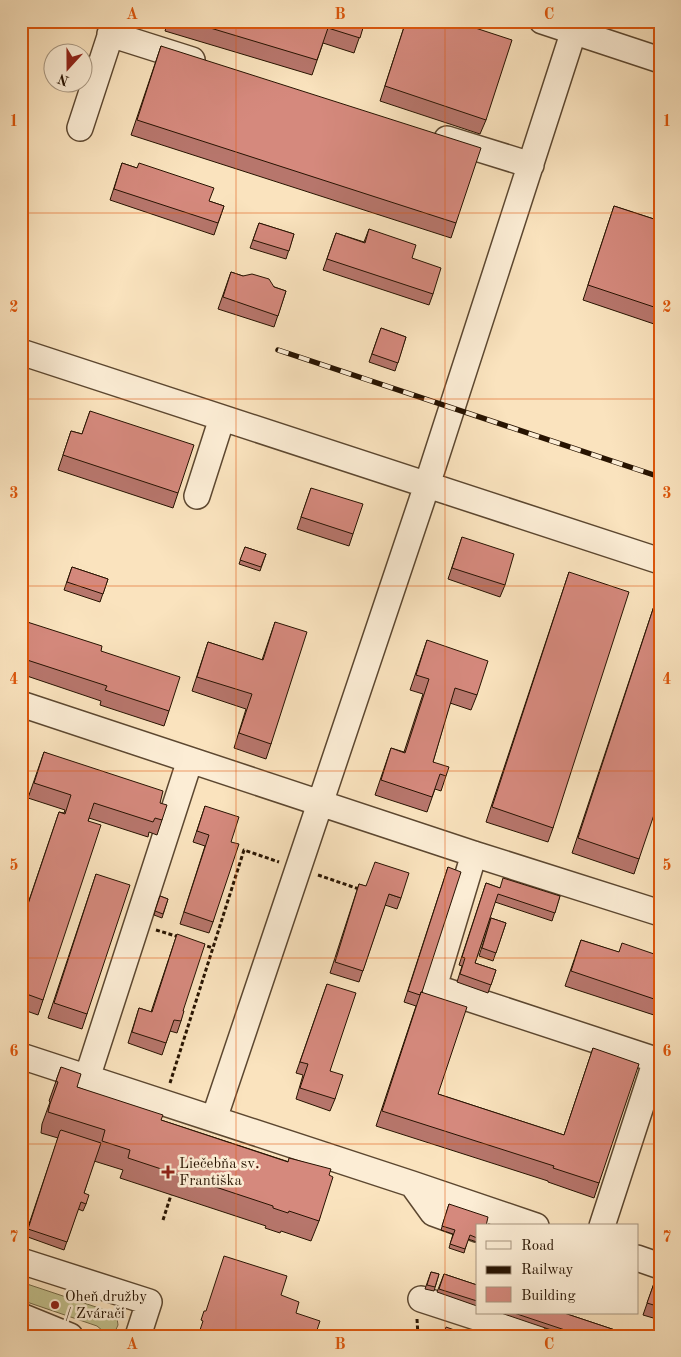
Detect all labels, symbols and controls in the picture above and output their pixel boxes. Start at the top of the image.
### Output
text: A [126,7,138,23]
text: B [334,7,346,23]
text: C [544,7,554,23]
north arrow [42,42,92,92]
text: N [56,71,71,88]
text: 1 [9,114,19,130]
text: 1 [662,114,672,130]
text: 2 [9,300,19,316]
text: 2 [662,300,672,316]
text: 3 [9,486,19,502]
text: 3 [662,486,672,502]
text: 4 [9,672,19,688]
text: 4 [662,672,672,688]
text: 5 [9,858,19,874]
text: 5 [662,858,672,874]
text: 6 [9,1044,19,1060]
text: 6 [662,1044,672,1060]
place label: Liečebňa sv. Františka [179,1157,260,1189]
marker: Liečebňa sv. Františka [161,1165,175,1179]
legend [476,1224,638,1314]
text: 7 [9,1230,19,1246]
text: 7 [662,1230,672,1246]
text: Road [521,1239,555,1254]
text: Railway [521,1263,574,1278]
text: Building [521,1289,576,1304]
place label: Oheň družby / Zvárači [65,1290,147,1322]
marker: Oheň družby / Zvárači [49,1299,61,1311]
text: A [126,1337,138,1353]
text: B [334,1337,346,1353]
text: C [544,1337,554,1353]

